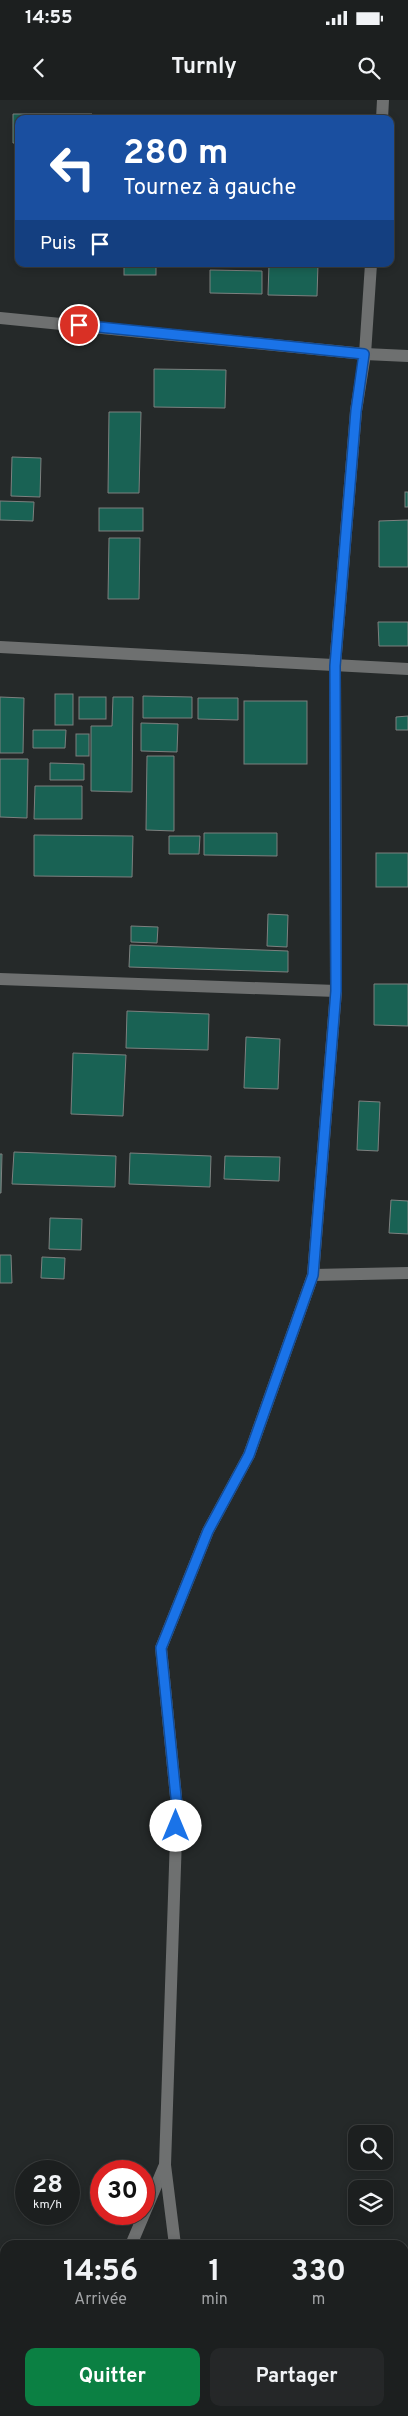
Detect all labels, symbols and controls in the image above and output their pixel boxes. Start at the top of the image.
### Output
text: 14:55 [25,6,73,30]
icon: back [25,54,53,82]
text: Turnly [171,54,237,81]
icon: search [355,54,383,82]
text: 280 m [123,132,228,176]
icon: left [40,135,105,200]
text: Tournez à gauche [123,175,296,202]
icon: arrive [86,230,114,258]
text: Puis [40,232,76,256]
pin [58,304,100,346]
icon: arrive [65,311,93,339]
position arrow [149,1799,201,1851]
map controls [348,2125,393,2225]
button: search [348,2125,393,2170]
speed limit sign: 30 [90,2160,155,2225]
text: 28 [32,2170,63,2202]
button: layers [348,2180,393,2225]
text: km/h [33,2197,62,2213]
text: 14:56 [63,2254,138,2291]
text: 1 [209,2254,221,2291]
text: 330 [291,2254,346,2291]
text: Arrivée [74,2290,127,2310]
text: min [201,2290,228,2310]
text: m [312,2290,325,2310]
button: Quitter [25,2348,200,2406]
button: Partager [210,2348,384,2406]

